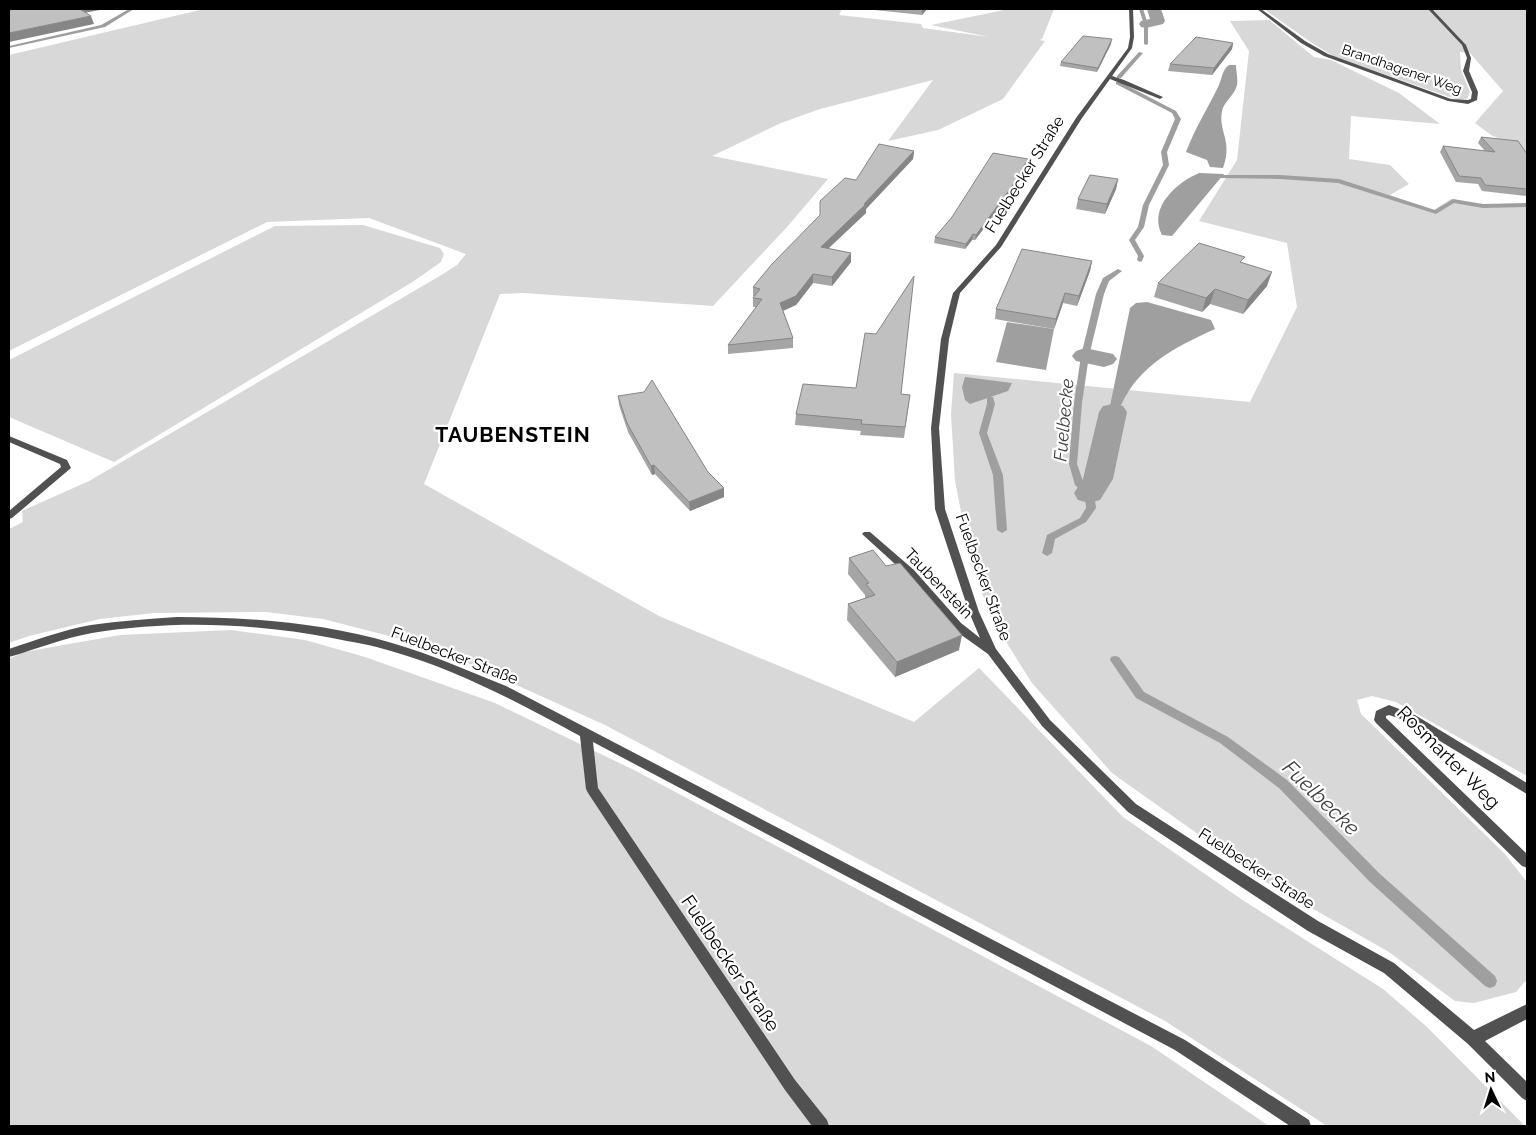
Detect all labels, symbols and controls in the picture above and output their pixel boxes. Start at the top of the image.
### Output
street label: Brandhagener Weg [1340,41,1464,97]
street label: Fuelbecker Straße [981,112,1068,236]
water label: Fuelbecke [1049,377,1078,462]
district label: TAUBENSTEIN [435,422,591,447]
street label: Fuelbecker Straße [952,511,1015,644]
street label: Taubenstein [901,544,977,622]
street label: Fuelbecker Straße [389,623,521,688]
street label: Rosmarter Weg [1393,701,1505,813]
water label: Fuelbecke [1278,755,1365,840]
street label: Fuelbecker Straße [1195,824,1318,913]
street label: Fuelbecker Straße [677,891,785,1035]
north arrow [1466,1065,1516,1115]
text: N [1484,1069,1496,1085]

